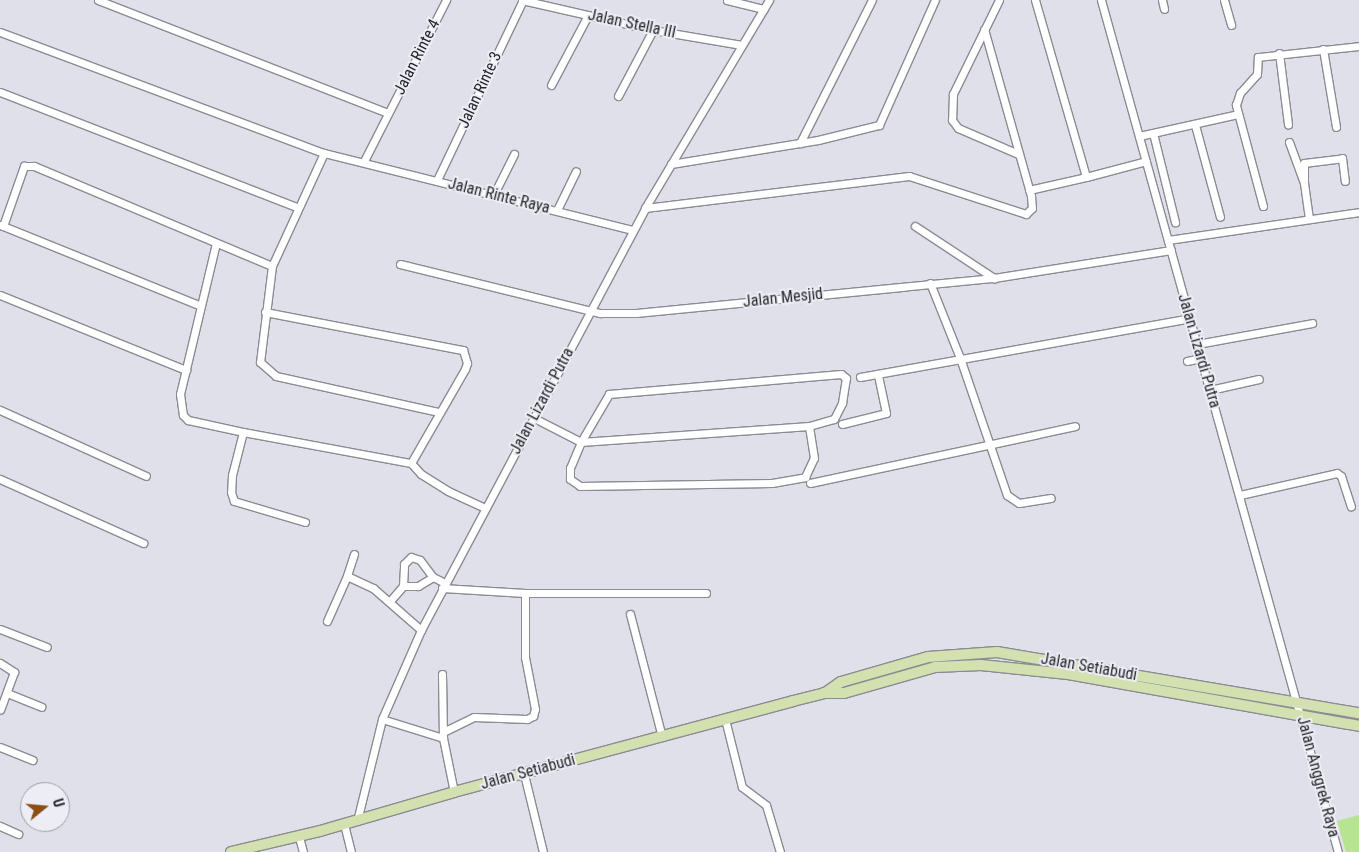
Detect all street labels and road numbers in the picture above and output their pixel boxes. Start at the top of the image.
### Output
street label: Jalan Stella III [586,5,678,43]
street label: Jalan Rinte 4 [390,16,444,98]
street label: Jalan Rinte 3 [454,49,506,131]
street label: Jalan Rinte Raya [446,174,552,218]
street label: Jalan Mesjid [742,284,824,312]
street label: Jalan Lizardi Putra [1174,292,1224,410]
street label: Jalan Lizardi Putra [506,345,578,457]
street label: Jalan Setiabudi [1039,649,1139,685]
street label: Jalan Anggrek Raya [1293,714,1343,840]
street label: Jalan Setiabudi [479,750,577,794]

